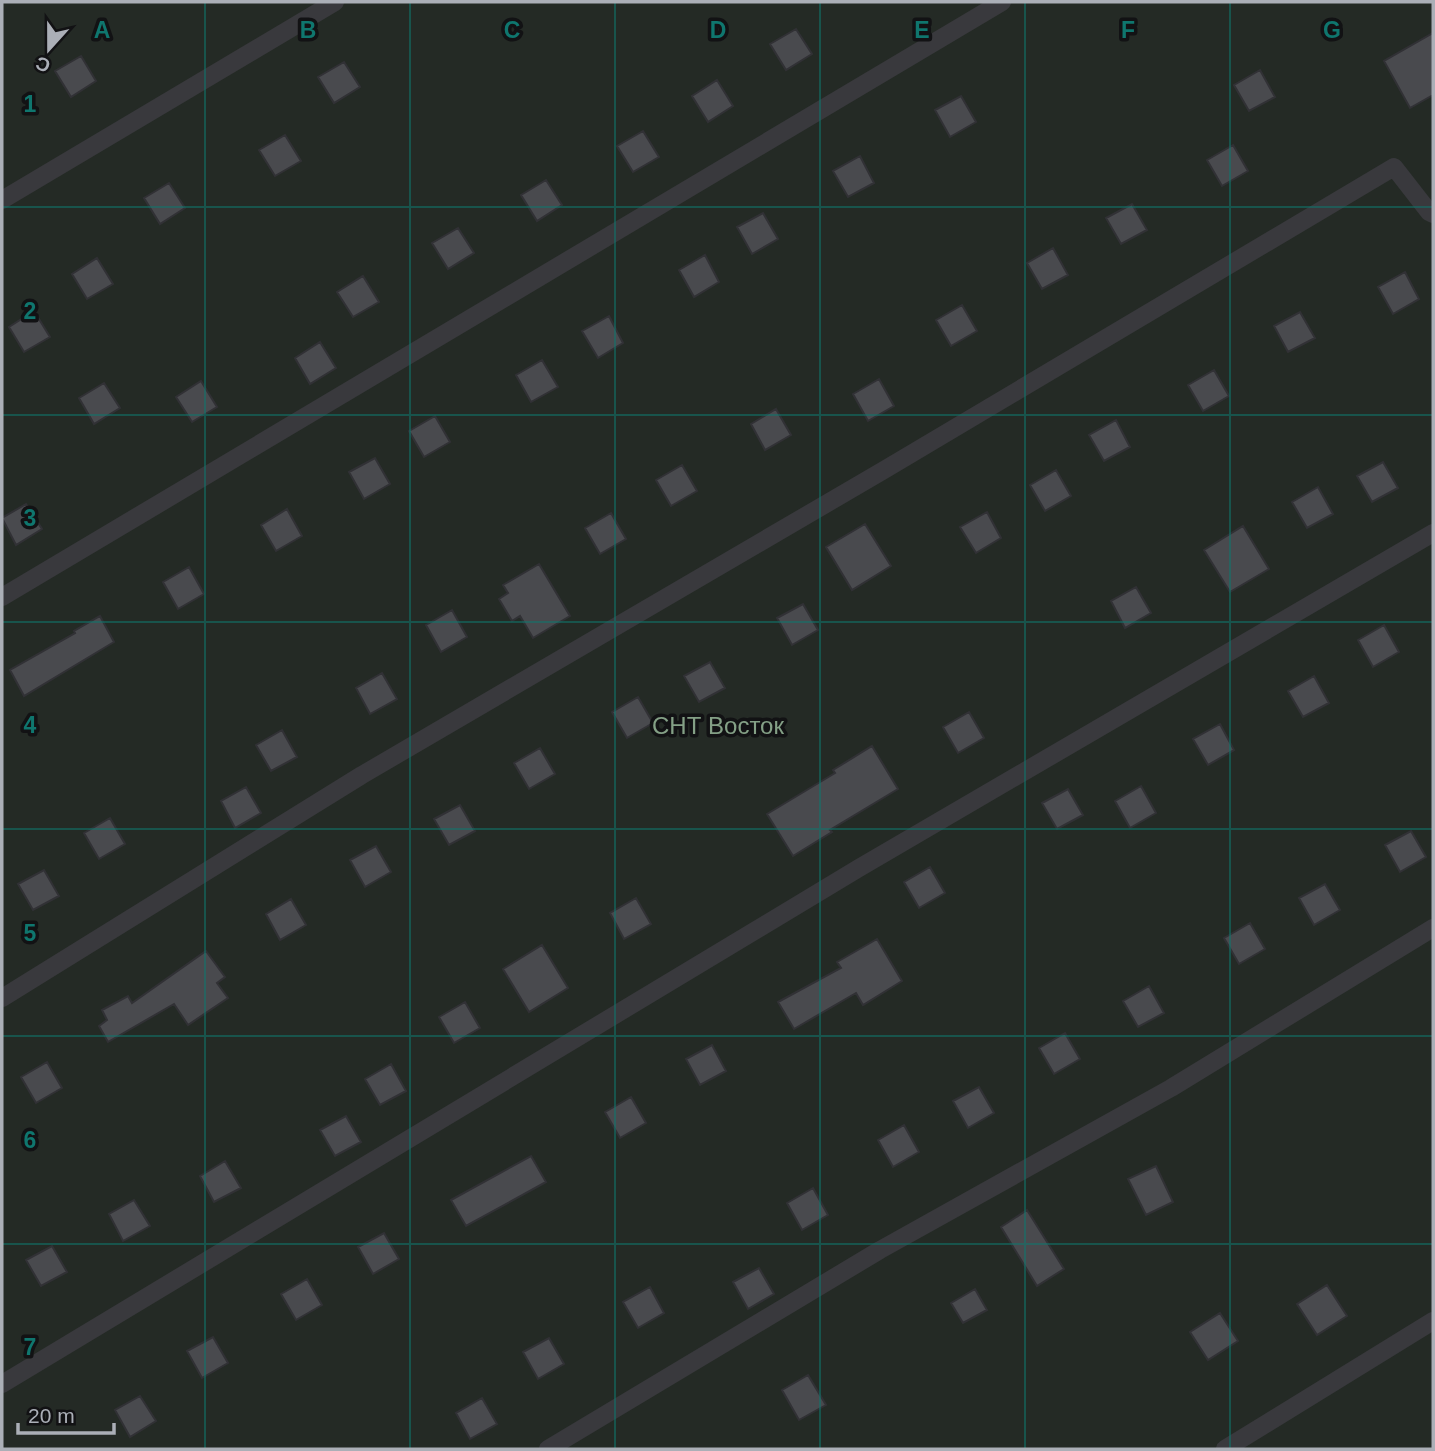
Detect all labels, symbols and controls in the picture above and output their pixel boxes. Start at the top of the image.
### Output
north arrow [14,14,84,84]
text: A [94,17,110,43]
text: B [300,17,316,43]
text: C [504,17,520,43]
text: D [710,17,726,43]
text: E [914,17,930,43]
text: F [1121,17,1135,43]
text: G [1323,17,1341,43]
text: С [33,52,53,77]
text: 1 [24,91,37,117]
text: 2 [24,298,36,324]
text: 3 [24,505,36,531]
text: 4 [24,712,37,738]
park label: СНТ Восток [652,712,784,739]
text: 5 [24,920,37,946]
text: 6 [24,1127,36,1153]
text: 7 [24,1334,36,1360]
scale bar [18,1392,114,1436]
text: 20 m [28,1404,75,1427]

